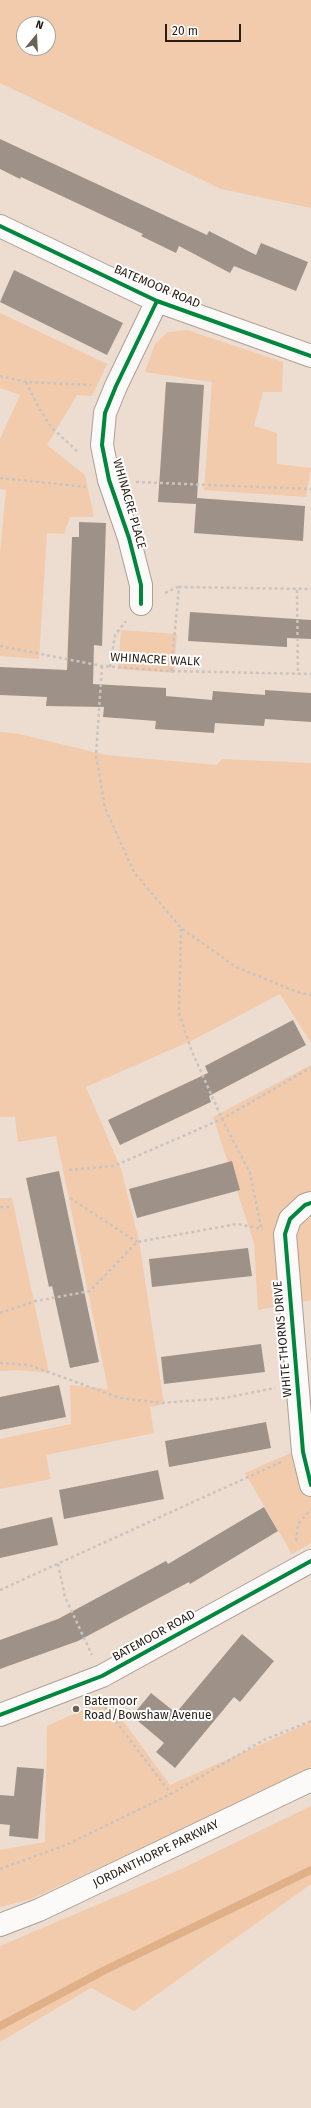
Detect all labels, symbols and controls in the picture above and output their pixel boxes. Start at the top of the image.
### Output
north arrow [16,16,56,56]
scale bar [167,16,243,42]
text: N [34,18,45,32]
text: 20 m [172,24,198,38]
street label: BATEMOOR ROAD [112,262,202,312]
street label: WHINACRE PLACE [109,457,149,551]
street label: WHINACRE WALK [110,650,200,670]
street label: WHITE THORNS DRIVE [271,1280,295,1398]
street label: BATEMOOR ROAD [110,1607,198,1665]
place label: Batemoor Road/Bowshaw Avenue [84,1695,212,1723]
marker: Batemoor Road/Bowshaw Avenue [71,1704,81,1714]
street label: JORDANTHORPE PARKWAY [91,1817,221,1891]

